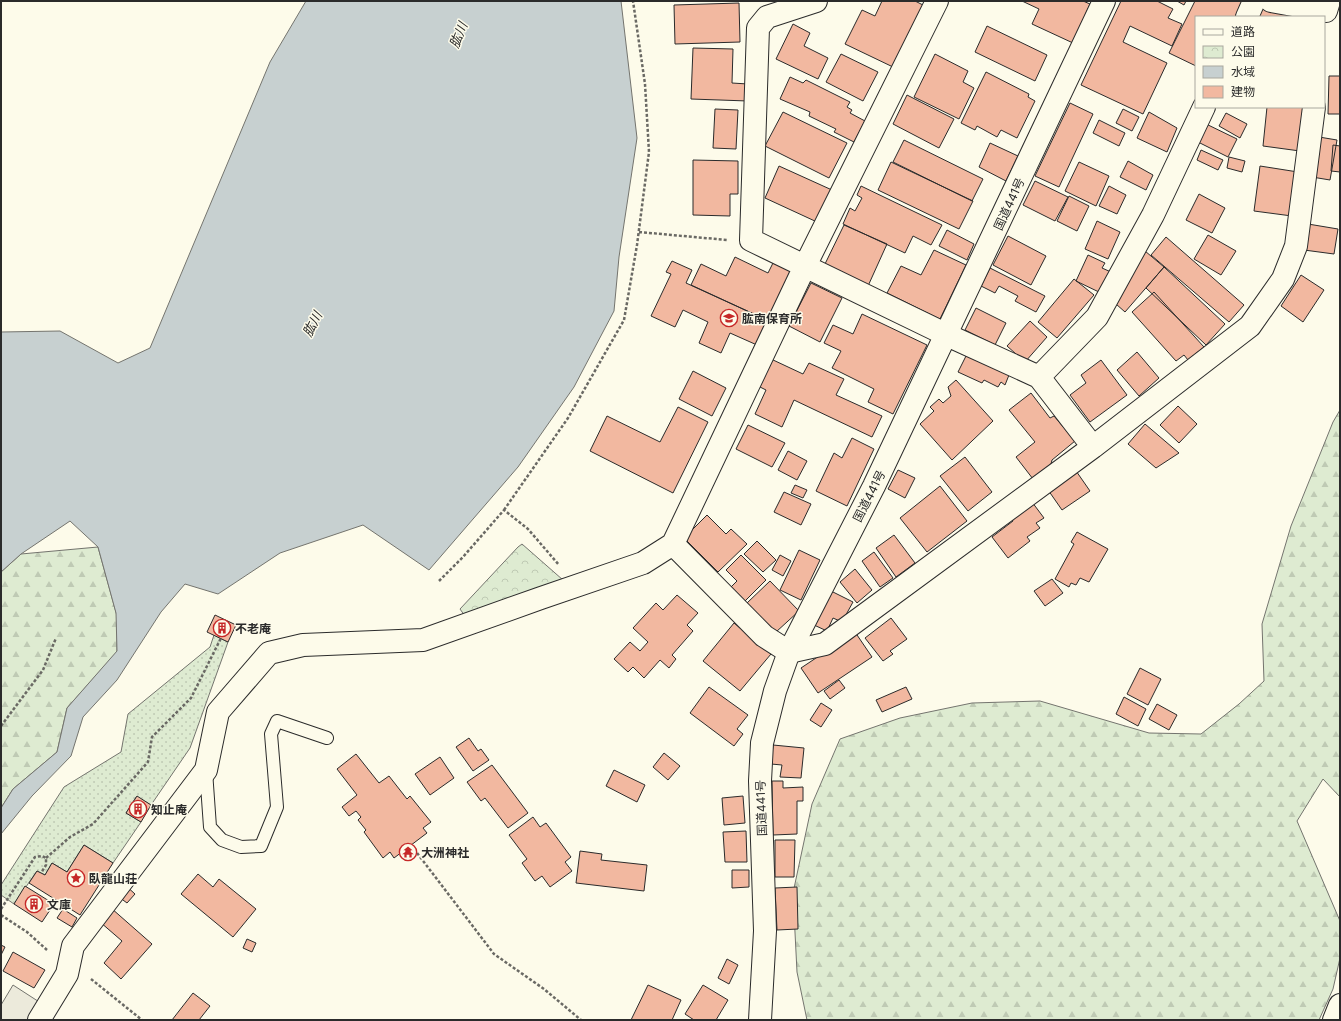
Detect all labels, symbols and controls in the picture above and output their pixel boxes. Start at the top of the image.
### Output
legend [1195,16,1325,108]
water label: 肱川 [446,18,471,50]
text: 道路 [1231,24,1255,39]
text: 公園 [1231,44,1255,59]
text: 水域 [1231,64,1255,79]
text: 建物 [1231,84,1255,99]
street label: 国道441号 [990,175,1028,233]
water label: 肱川 [299,307,326,339]
school or university icon: 肱南保育所 [719,308,739,328]
place label: 肱南保育所 [742,311,802,326]
street label: 国道441号 [850,468,888,524]
building icon: 不老庵 [212,618,232,638]
place label: 不老庵 [235,621,271,636]
street label: 国道441号 [753,780,769,836]
building icon: 知止庵 [128,799,148,819]
place label: 知止庵 [151,802,187,817]
temple icon: 大洲神社 [398,842,418,862]
place label: 大洲神社 [421,845,469,860]
place icon: 臥龍山荘 [66,868,86,888]
place label: 臥龍山荘 [89,871,137,886]
building icon: 文庫 [24,894,44,914]
place label: 文庫 [47,897,71,912]

